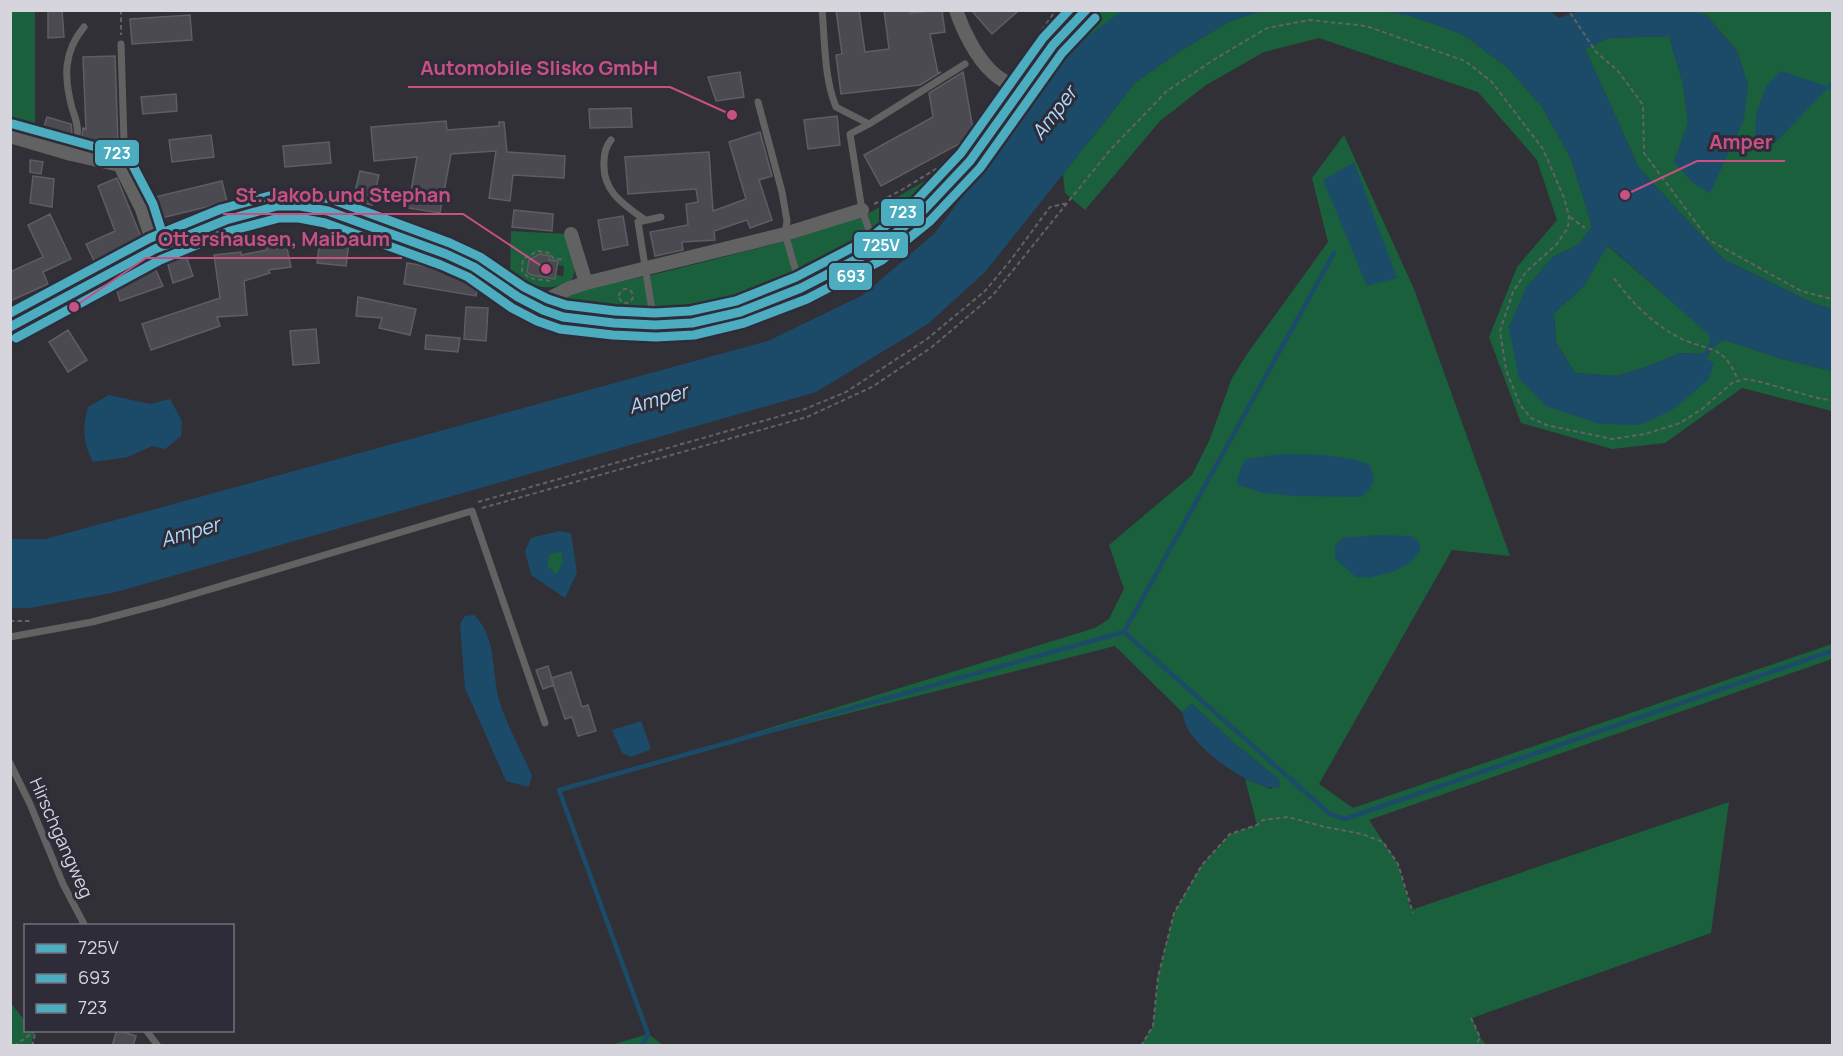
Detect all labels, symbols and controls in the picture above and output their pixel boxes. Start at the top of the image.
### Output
callout: Automobile Slisko GmbH [408,49,670,87]
text: Automobile Slisko GmbH [420,54,658,81]
water label: Amper [1025,78,1084,145]
callout: Amper [1697,123,1785,161]
text: Amper [1709,128,1773,155]
line badge: 723 [94,139,140,167]
text: 723 [103,142,131,164]
callout: St. Jakob und Stephan [223,176,463,214]
text: St. Jakob und Stephan [235,181,451,208]
line badge: 723 [880,198,925,227]
text: 723 [889,201,917,223]
callout: Ottershausen, Maibaum [146,220,402,258]
text: Ottershausen, Maibaum [158,225,390,252]
line badge: 725V [853,231,909,259]
text: 725V [862,234,901,256]
line badge: 693 [828,262,873,291]
text: 693 [837,265,865,287]
water label: Amper [625,376,693,420]
water label: Amper [157,509,225,553]
street label: Hirschgangweg [25,774,99,902]
legend [24,924,234,1032]
text: 725V [78,935,119,959]
text: 693 [78,965,110,989]
text: 723 [78,995,107,1019]

